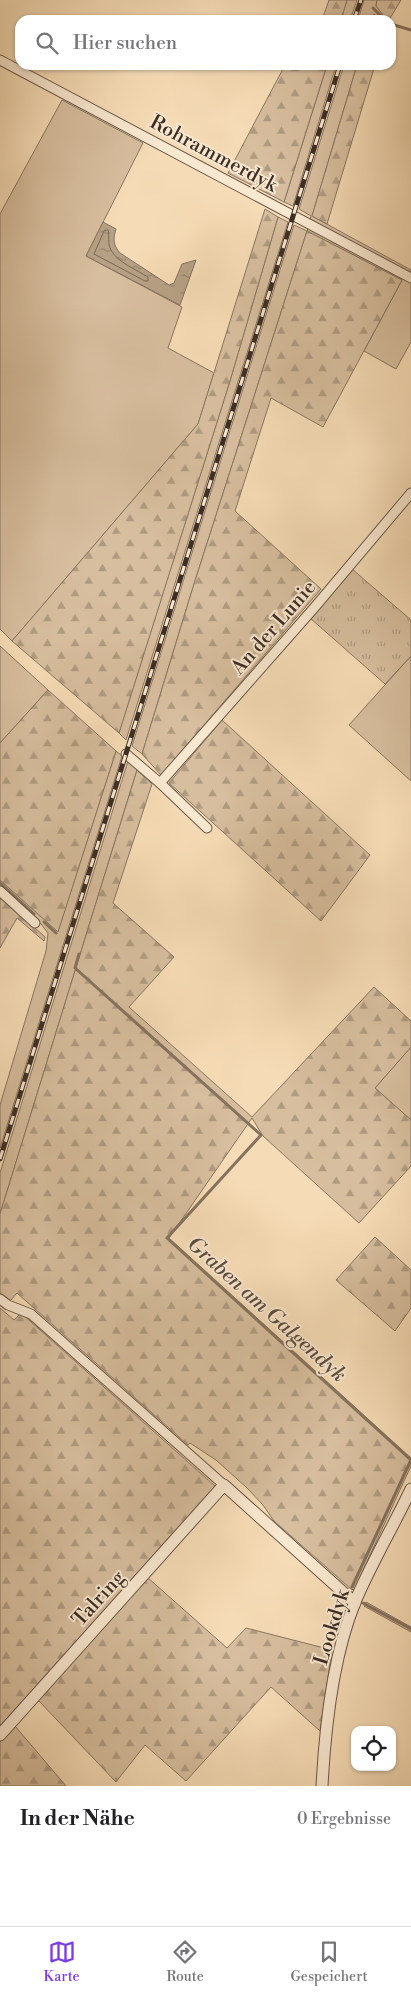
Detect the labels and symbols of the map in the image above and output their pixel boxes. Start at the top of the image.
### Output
street label: Rohrammerdyk [145,110,283,199]
street label: An der Lunie [226,576,322,681]
water label: Graben am Galgendyk [181,1231,351,1388]
street label: Talring [67,1565,131,1632]
street label: Lookdyk [309,1585,356,1668]

